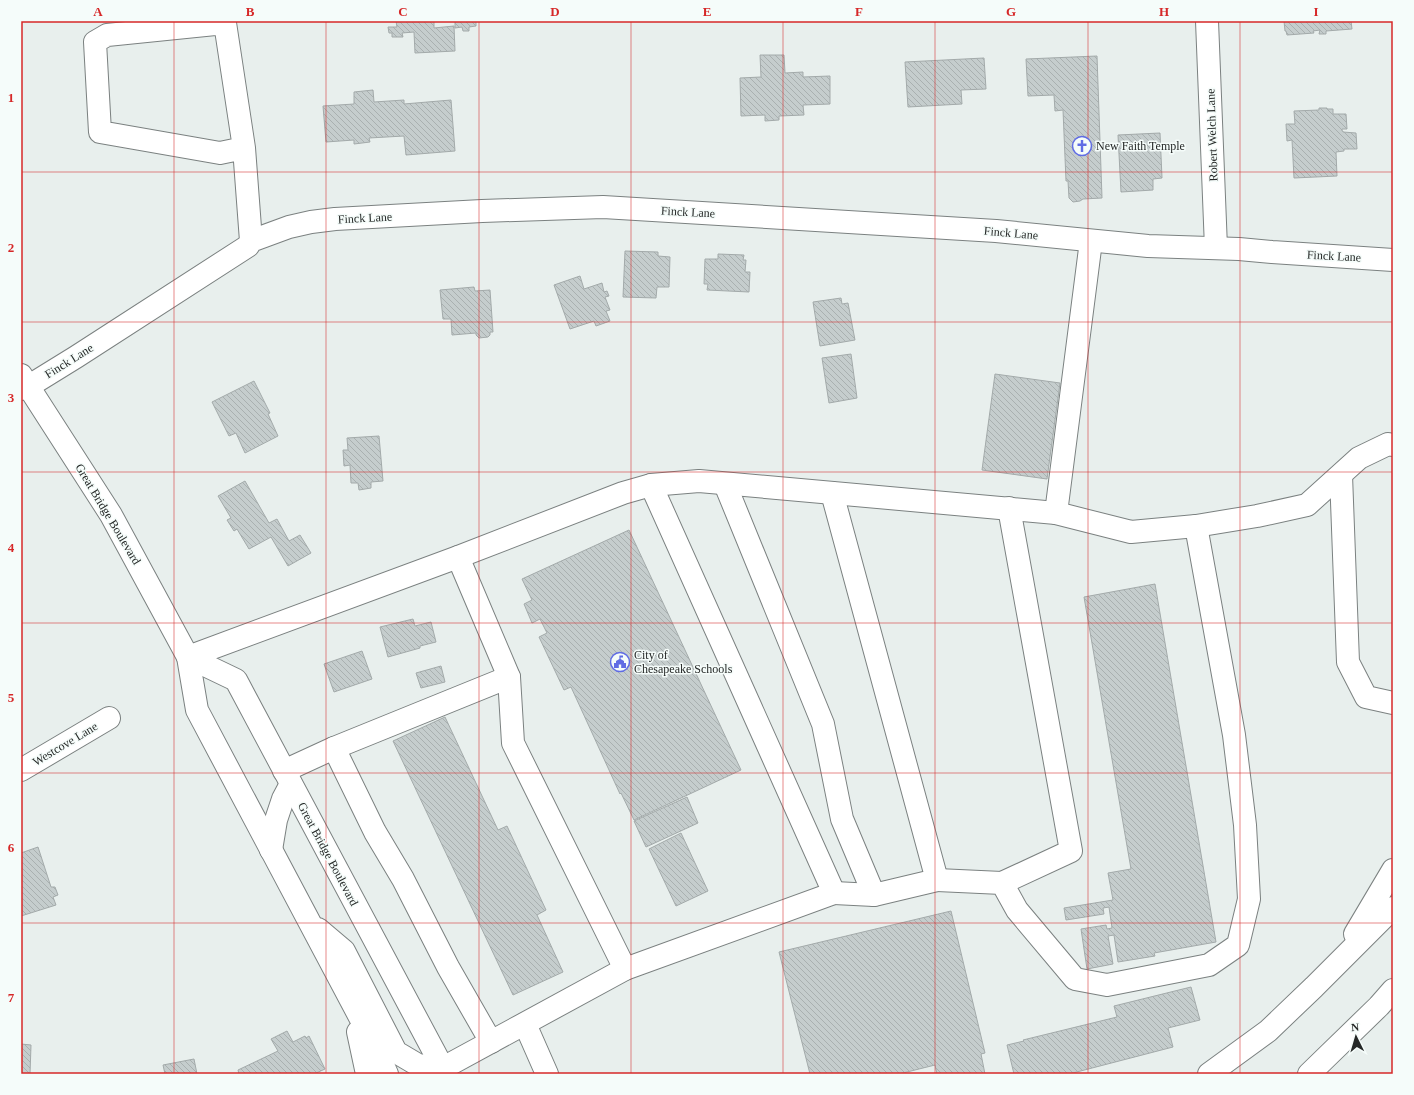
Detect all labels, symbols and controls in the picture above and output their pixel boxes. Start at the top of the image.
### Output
text: A [93,4,103,19]
text: B [246,4,255,19]
text: C [398,4,408,19]
text: D [550,4,560,19]
text: E [703,4,711,19]
text: F [855,4,863,19]
text: G [1006,4,1016,19]
text: H [1159,4,1169,19]
text: I [1313,4,1319,19]
street label: Robert Welch Lane [1203,88,1221,182]
text: 1 [8,90,14,105]
church icon: New Faith Temple [1071,135,1093,157]
place label: New Faith Temple [1096,139,1185,153]
street label: Finck Lane [661,204,715,220]
street label: Finck Lane [338,210,392,226]
street label: Finck Lane [983,224,1039,242]
text: 2 [8,240,14,255]
street label: Finck Lane [1307,248,1361,264]
street label: Finck Lane [42,341,96,381]
text: 3 [8,390,15,405]
street label: Great Bridge Boulevard [72,461,144,567]
text: 4 [8,540,15,555]
place label: City of Chesapeake Schools [634,648,733,676]
public building icon: City of Chesapeake Schools [609,651,631,673]
text: 5 [8,690,15,705]
street label: Westcove Lane [30,719,100,769]
street label: Great Bridge Boulevard [295,800,361,908]
text: 6 [8,840,15,855]
text: 7 [8,990,15,1005]
north arrow [1336,1017,1376,1057]
text: N [1351,1021,1360,1033]

